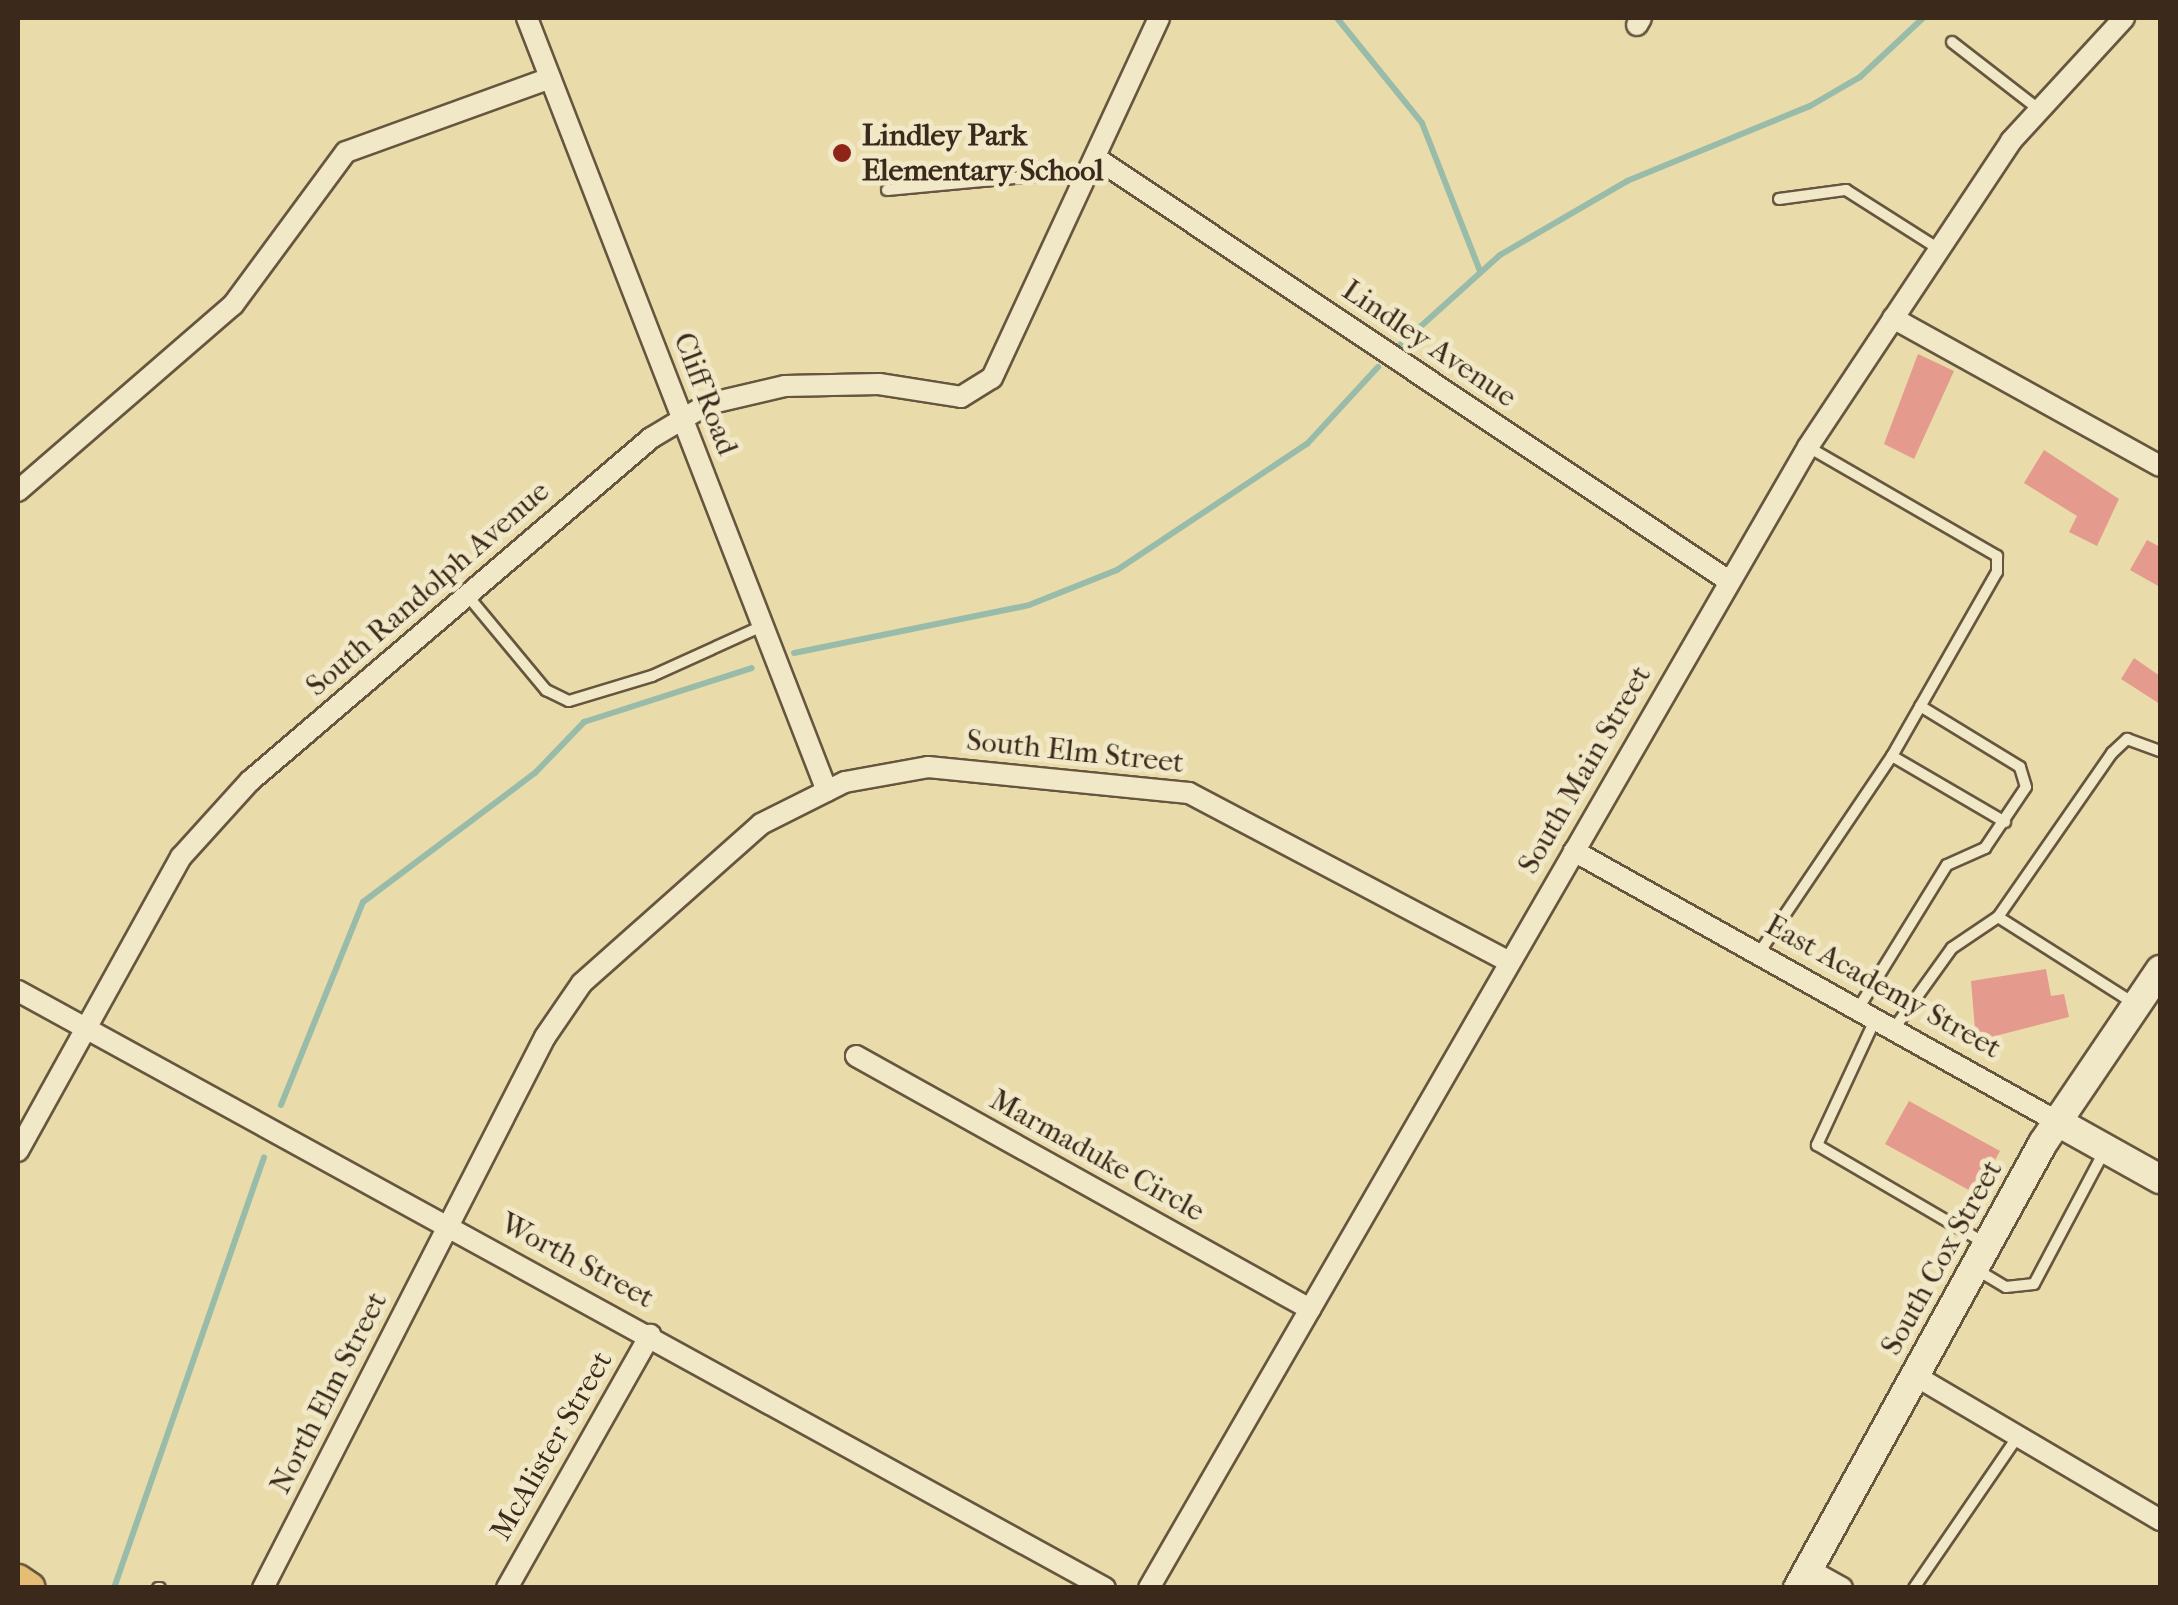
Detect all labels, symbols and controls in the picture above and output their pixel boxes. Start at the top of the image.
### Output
place label: Lindley Park Elementary School [862,118,1104,188]
marker: Lindley Park Elementary School [831,142,853,164]
street label: Lindley Avenue [1335,273,1523,415]
street label: Cliff Road [665,328,745,460]
street label: South Randolph Avenue [299,474,557,704]
street label: South Main Street [1511,659,1659,881]
street label: South Elm Street [964,723,1186,781]
street label: East Academy Street [1759,907,2007,1067]
street label: Marmaduke Circle [983,1082,1211,1230]
street label: South Cox Street [1874,1154,2010,1362]
street label: Worth Street [494,1206,660,1316]
street label: North Elm Street [263,1286,395,1500]
street label: McAlister Street [483,1345,621,1547]

